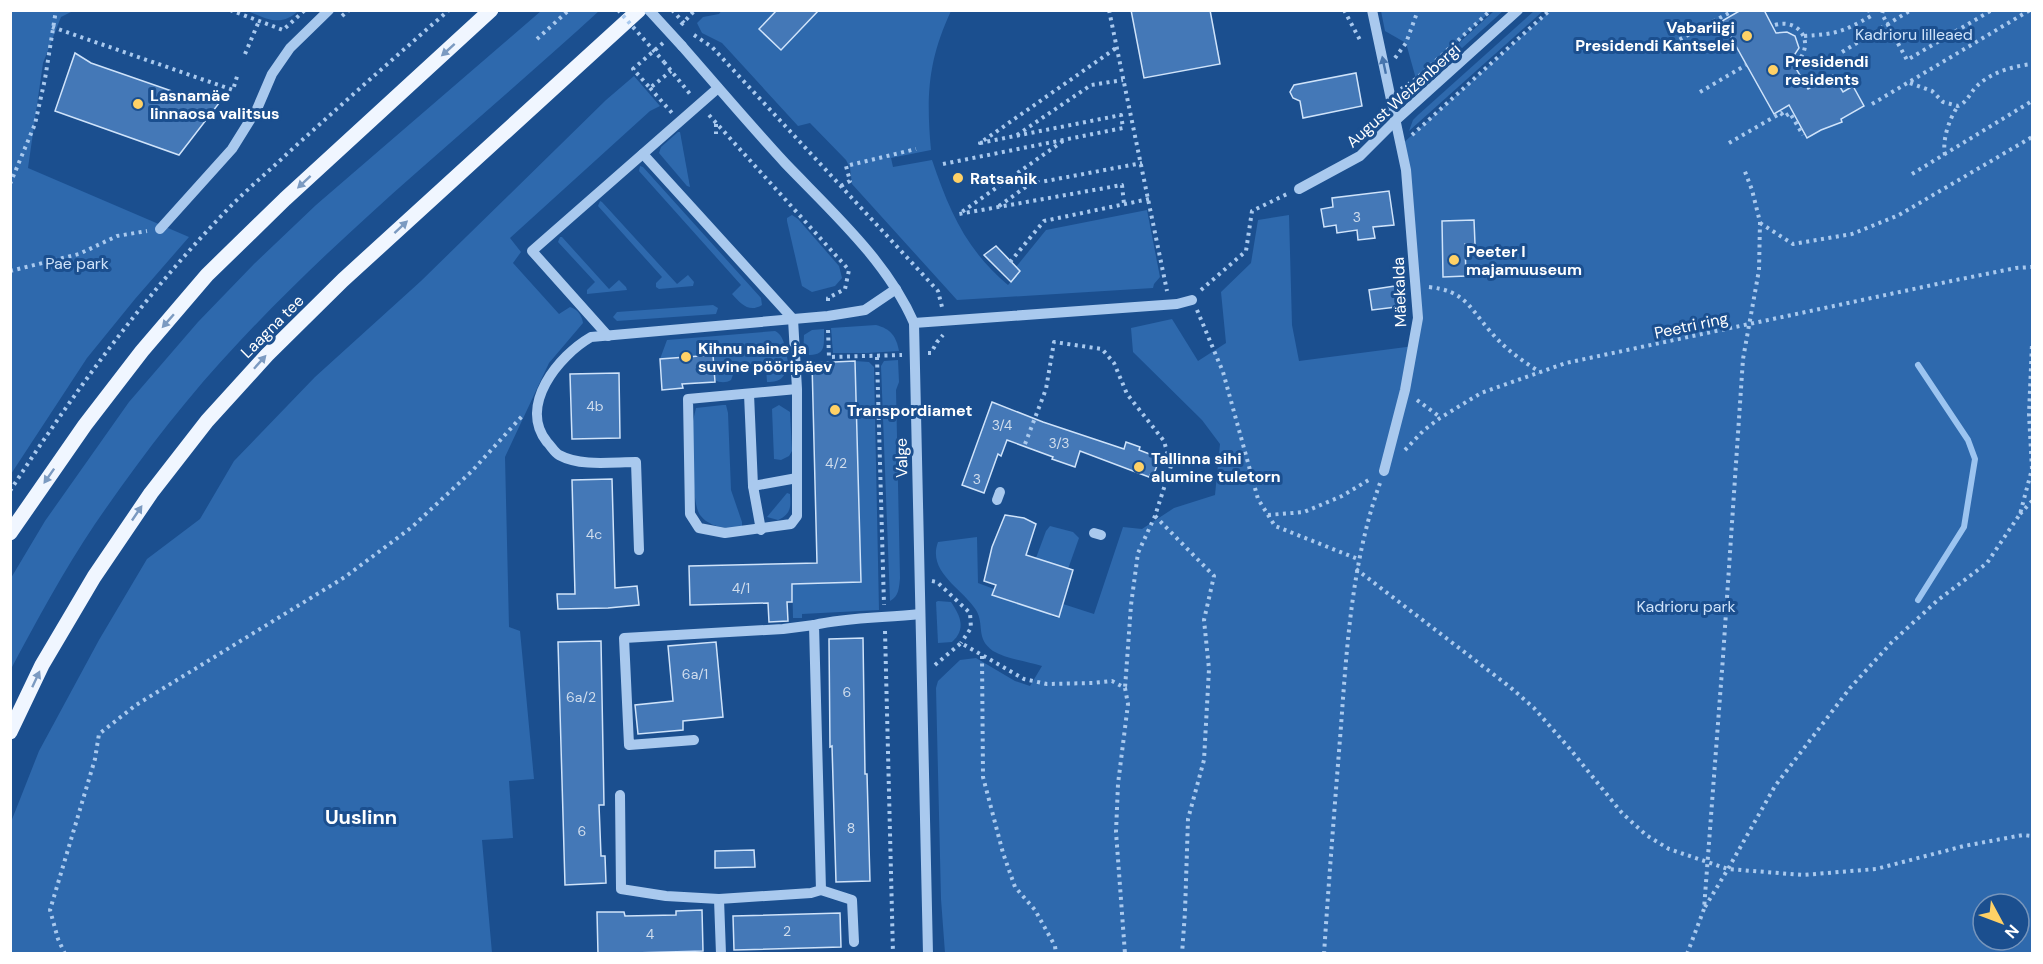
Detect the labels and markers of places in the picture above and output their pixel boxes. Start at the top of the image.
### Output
place label: Vabariigi Presidendi Kantselei [1575,17,1735,56]
marker: Vabariigi Presidendi Kantselei [1740,29,1754,43]
place label: Presidendi residents [1785,51,1869,90]
marker: Presidendi residents [1766,63,1780,77]
place label: Lasnamäe linnaosa valitsus [150,85,280,124]
marker: Lasnamäe linnaosa valitsus [131,97,145,111]
place label: Ratsanik [970,168,1038,189]
marker: Ratsanik [951,171,965,185]
place label: Peeter I majamuuseum [1466,241,1582,280]
marker: Peeter I majamuuseum [1447,253,1461,267]
place label: Kihnu naine ja suvine pööripäev [698,338,832,377]
marker: Kihnu naine ja suvine pööripäev [679,350,693,364]
place label: Transpordiamet [847,400,973,421]
marker: Transpordiamet [828,403,842,417]
place label: Tallinna sihi alumine tuletorn [1151,448,1281,487]
marker: Tallinna sihi alumine tuletorn [1132,460,1146,474]

